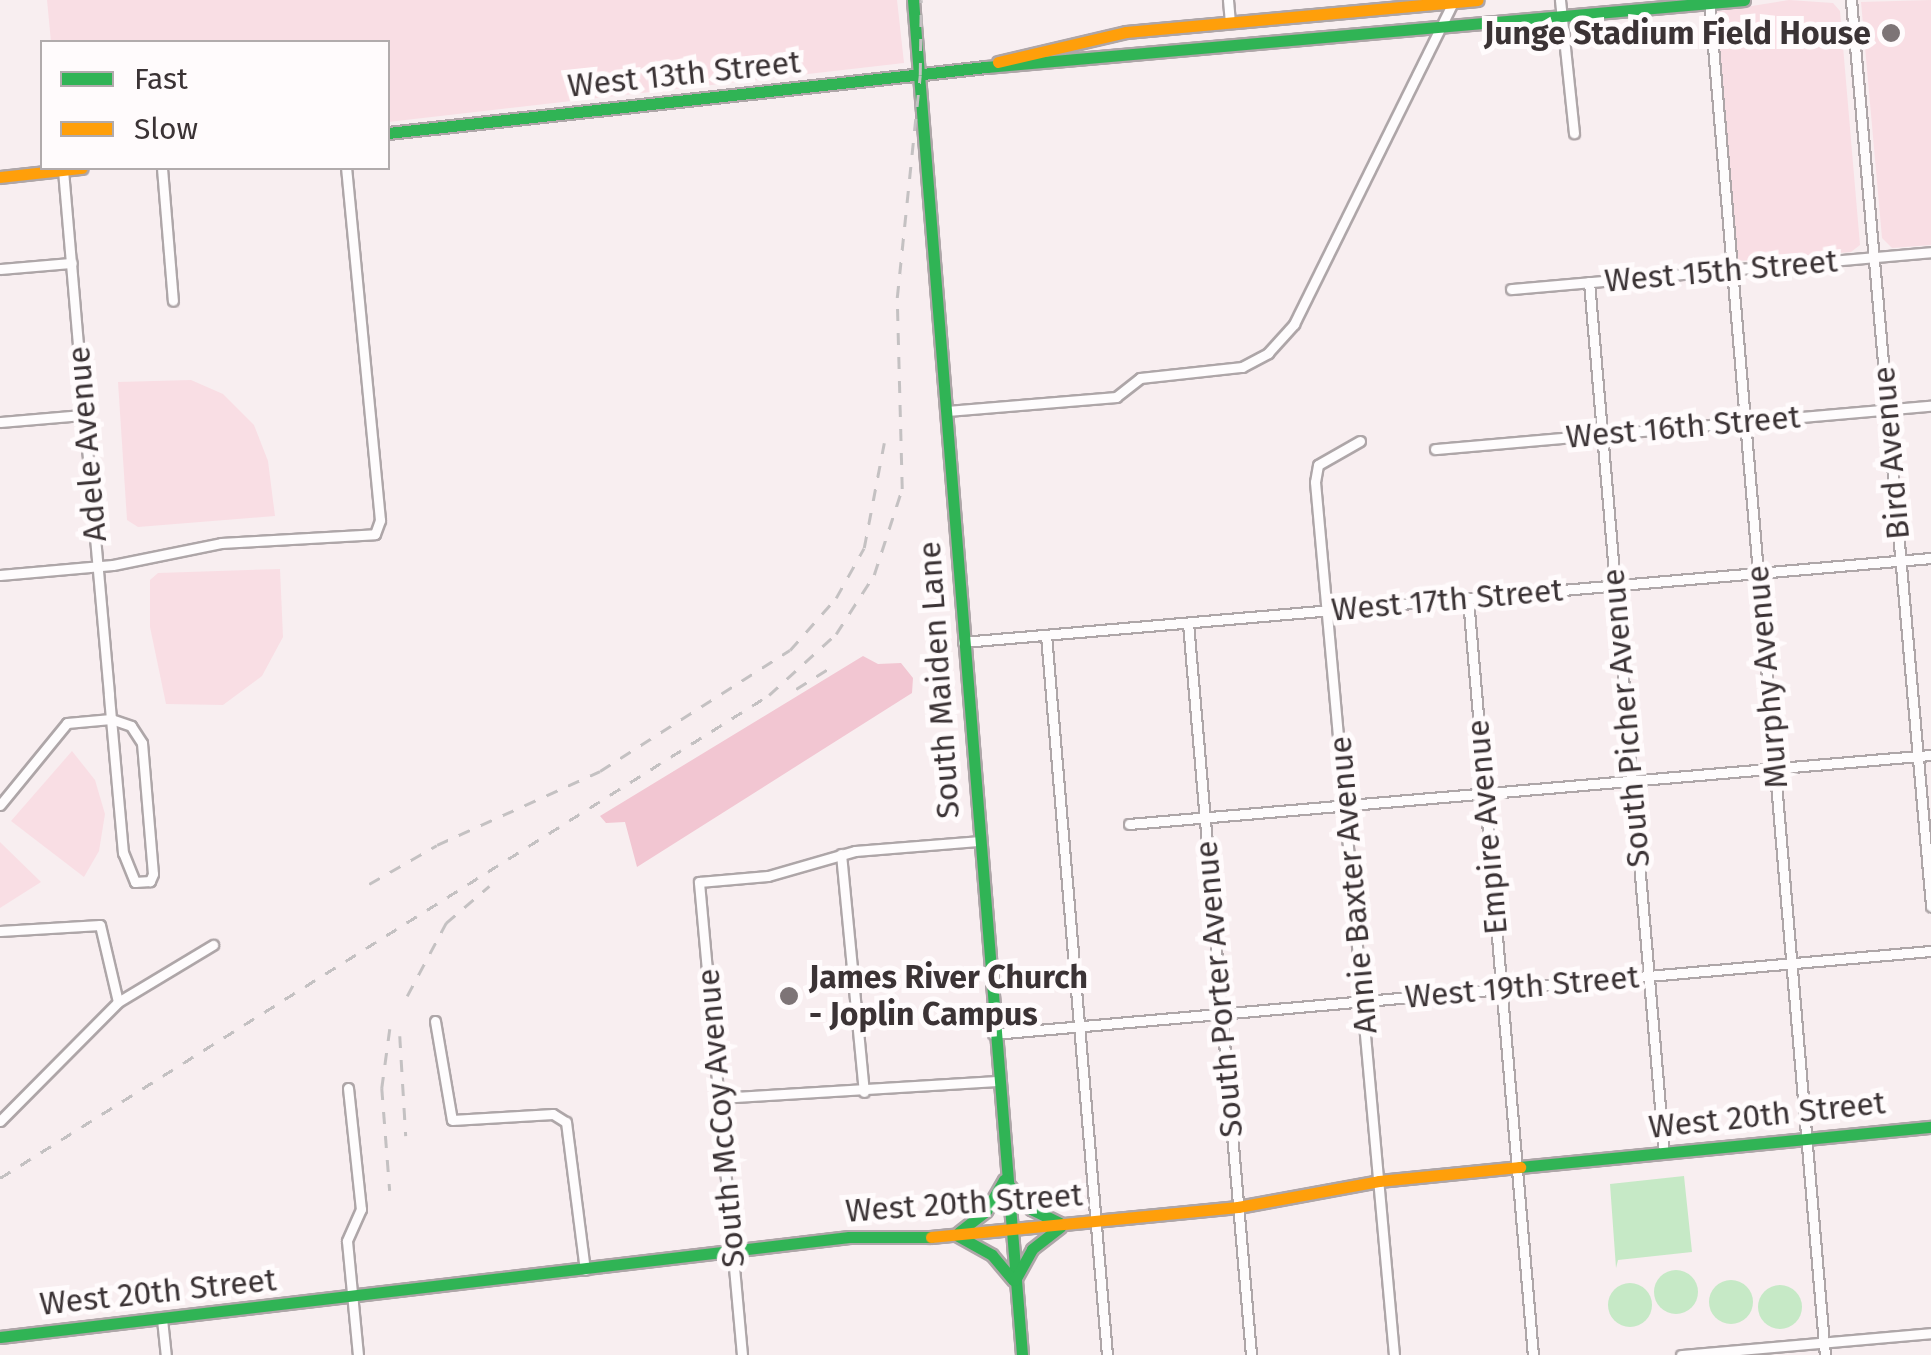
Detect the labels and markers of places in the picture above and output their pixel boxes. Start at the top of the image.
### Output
place label: Junge Stadium Field House [1484,14,1871,52]
marker: Junge Stadium Field House [1880,22,1902,44]
place label: James River Church - Joplin Campus [809,959,1088,1034]
marker: James River Church - Joplin Campus [778,985,800,1007]

